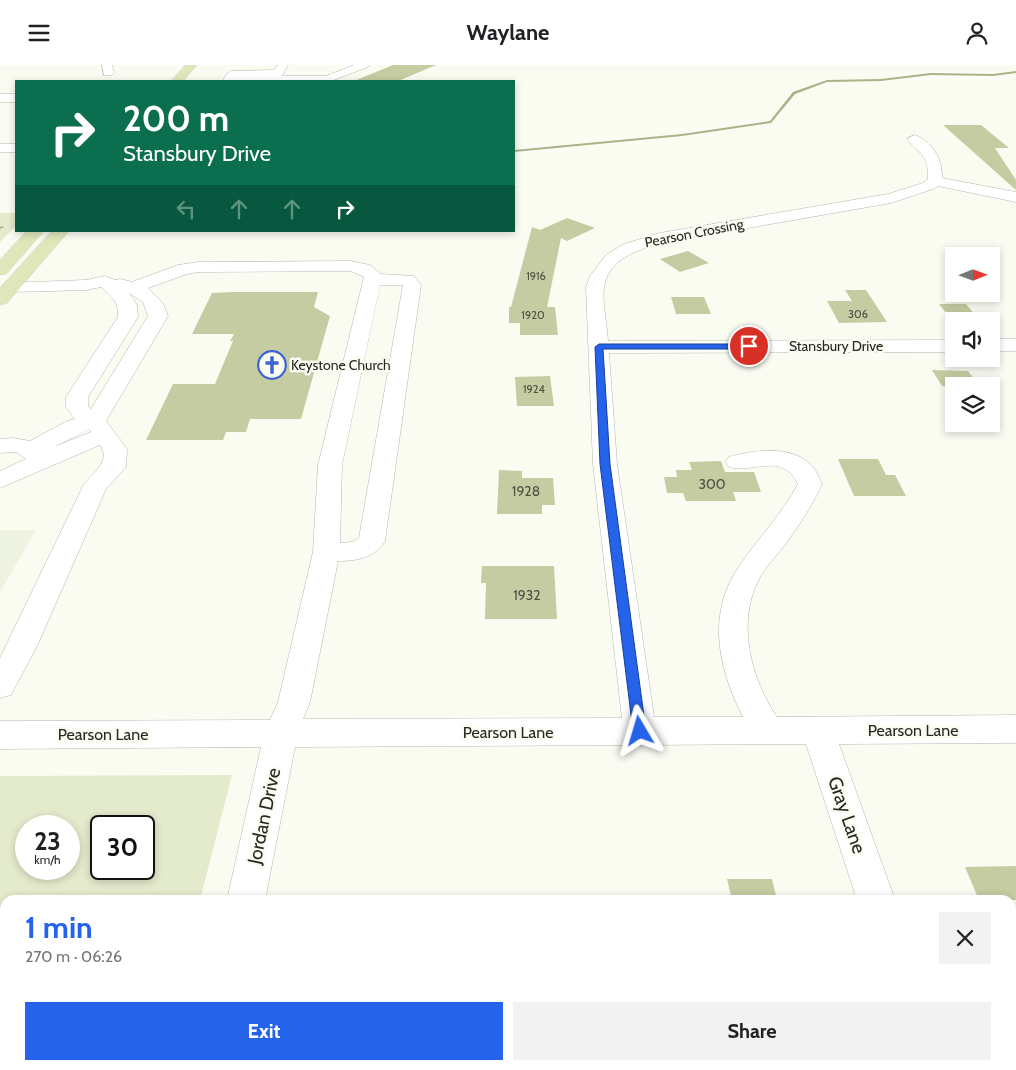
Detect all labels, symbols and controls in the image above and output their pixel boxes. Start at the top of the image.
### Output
icon: menu [25,19,53,47]
text: Waylane [467,19,549,46]
icon: person [963,19,991,47]
text: 200 m [123,97,229,140]
icon: right [40,100,105,165]
text: Stansbury Drive [123,140,271,167]
icon: left [172,195,200,223]
icon: ahead [225,195,253,223]
icon: ahead [278,195,306,223]
icon: right [331,195,359,223]
street label: Pearson Crossing [643,214,746,251]
north arrow [945,247,1000,303]
map controls [945,247,1000,432]
house number: 1916 [526,269,546,283]
house number: 306 [848,307,868,321]
house number: 1920 [521,308,545,322]
button: sound [945,312,1000,367]
pin [728,325,770,367]
icon: arrive [735,332,763,360]
street label: Stansbury Drive [789,337,883,355]
church icon: Keystone Church [257,350,287,380]
place label: Keystone Church [291,356,391,374]
button: layers [945,377,1000,432]
house number: 1924 [523,382,546,396]
house number: 300 [698,475,726,493]
house number: 1928 [512,482,540,500]
house number: 1932 [513,586,541,604]
position arrow [613,704,665,756]
street label: Pearson Lane [868,721,958,740]
street label: Pearson Lane [463,723,553,742]
street label: Pearson Lane [58,725,148,744]
street label: Jordan Drive [242,765,285,867]
street label: Gray Lane [823,773,871,857]
speed limit sign: 30 [90,815,155,880]
text: 23 [34,826,61,856]
text: km/h [34,852,61,867]
text: 1 min [25,909,93,946]
button: close [939,912,991,964]
text: 270 m · 06:26 [25,947,122,966]
button: Exit [25,1002,503,1060]
button: Share [513,1002,991,1060]

